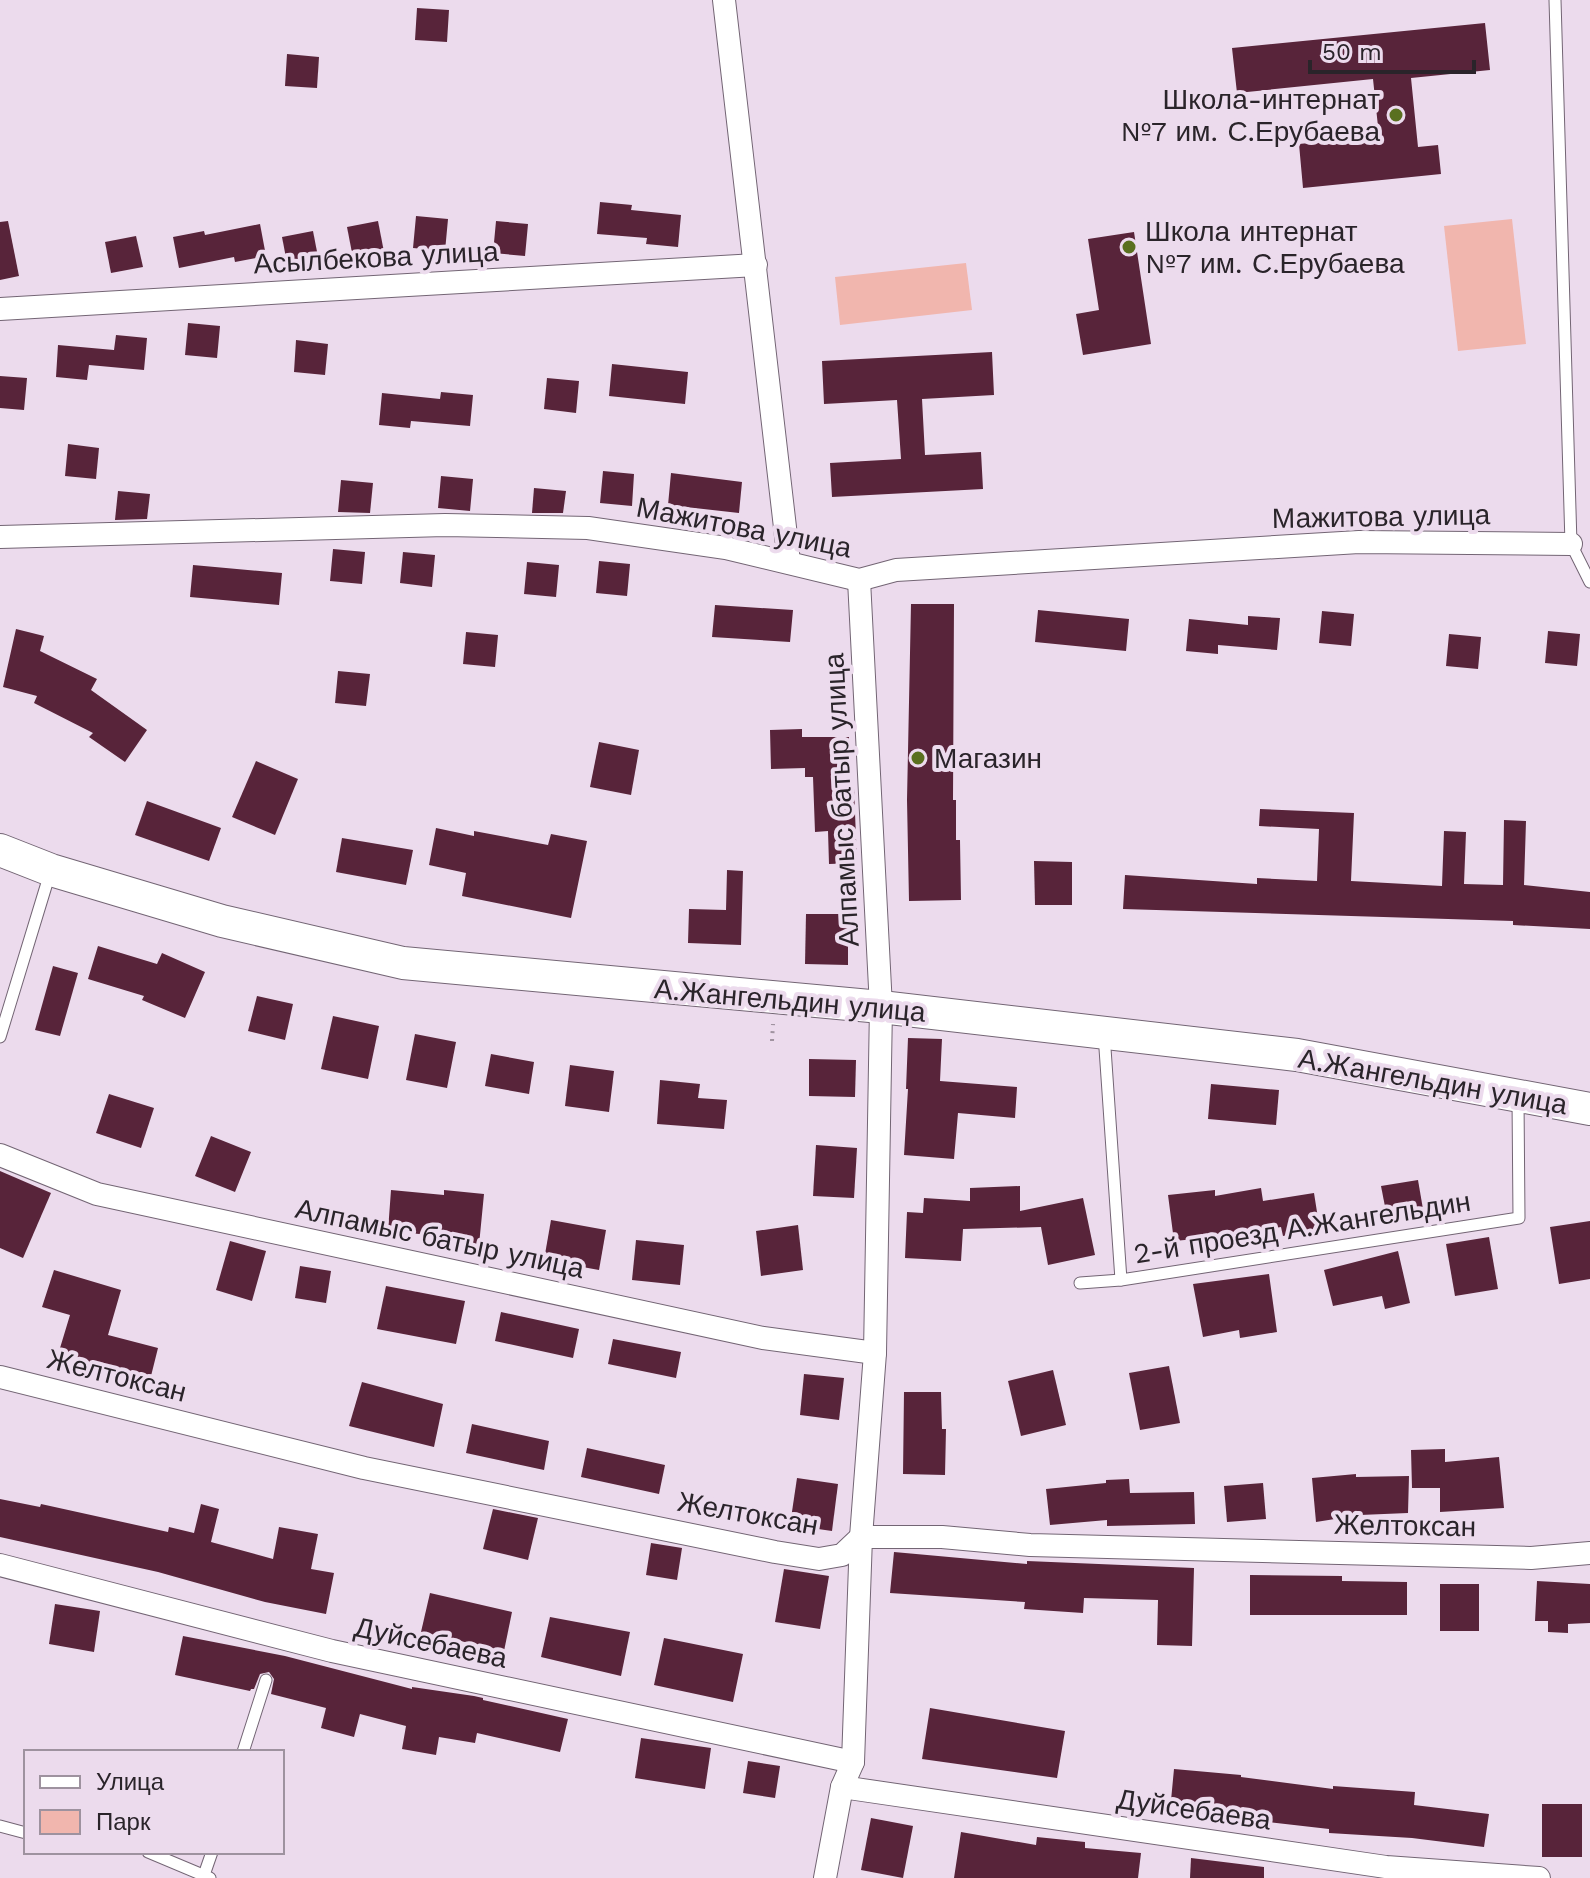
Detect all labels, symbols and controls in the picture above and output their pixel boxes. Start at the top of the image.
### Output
scale bar [1310,24,1474,74]
text: 50 m [1322,38,1382,66]
place label: Школа-интернат №7 им. С.Ерубаева [1120,83,1380,148]
marker: Школа-интернат №7 им. С.Ерубаева [1387,106,1405,124]
place label: Школа интернат №7 им. С.Ерубаева [1145,215,1405,280]
street label: Асылбекова улица [253,235,500,280]
marker: Школа интернат №7 им. С.Ерубаева [1120,238,1138,256]
street label: Мажитова улица [634,490,855,565]
street label: Мажитова улица [1272,498,1491,535]
street label: Алпамыс батыр улица [817,652,866,948]
place label: Магазин [934,742,1042,775]
marker: Магазин [909,749,927,767]
street label: А.Жангельдин улица [653,972,928,1029]
street label: А.Жангельдин улица [1296,1042,1570,1121]
street label: 2-й проезд А.Жангельдин [1131,1185,1473,1270]
street label: Алпамыс батыр улица [293,1192,588,1285]
street label: Желтоксан [44,1342,190,1409]
street label: Желтоксан [675,1485,821,1542]
street label: Желтоксан [1334,1508,1476,1543]
street label: Дуйсебаева [352,1610,511,1675]
legend [24,1750,284,1854]
text: Улица [96,1768,165,1796]
street label: Дуйсебаева [1115,1782,1273,1837]
text: Парк [96,1808,151,1836]

